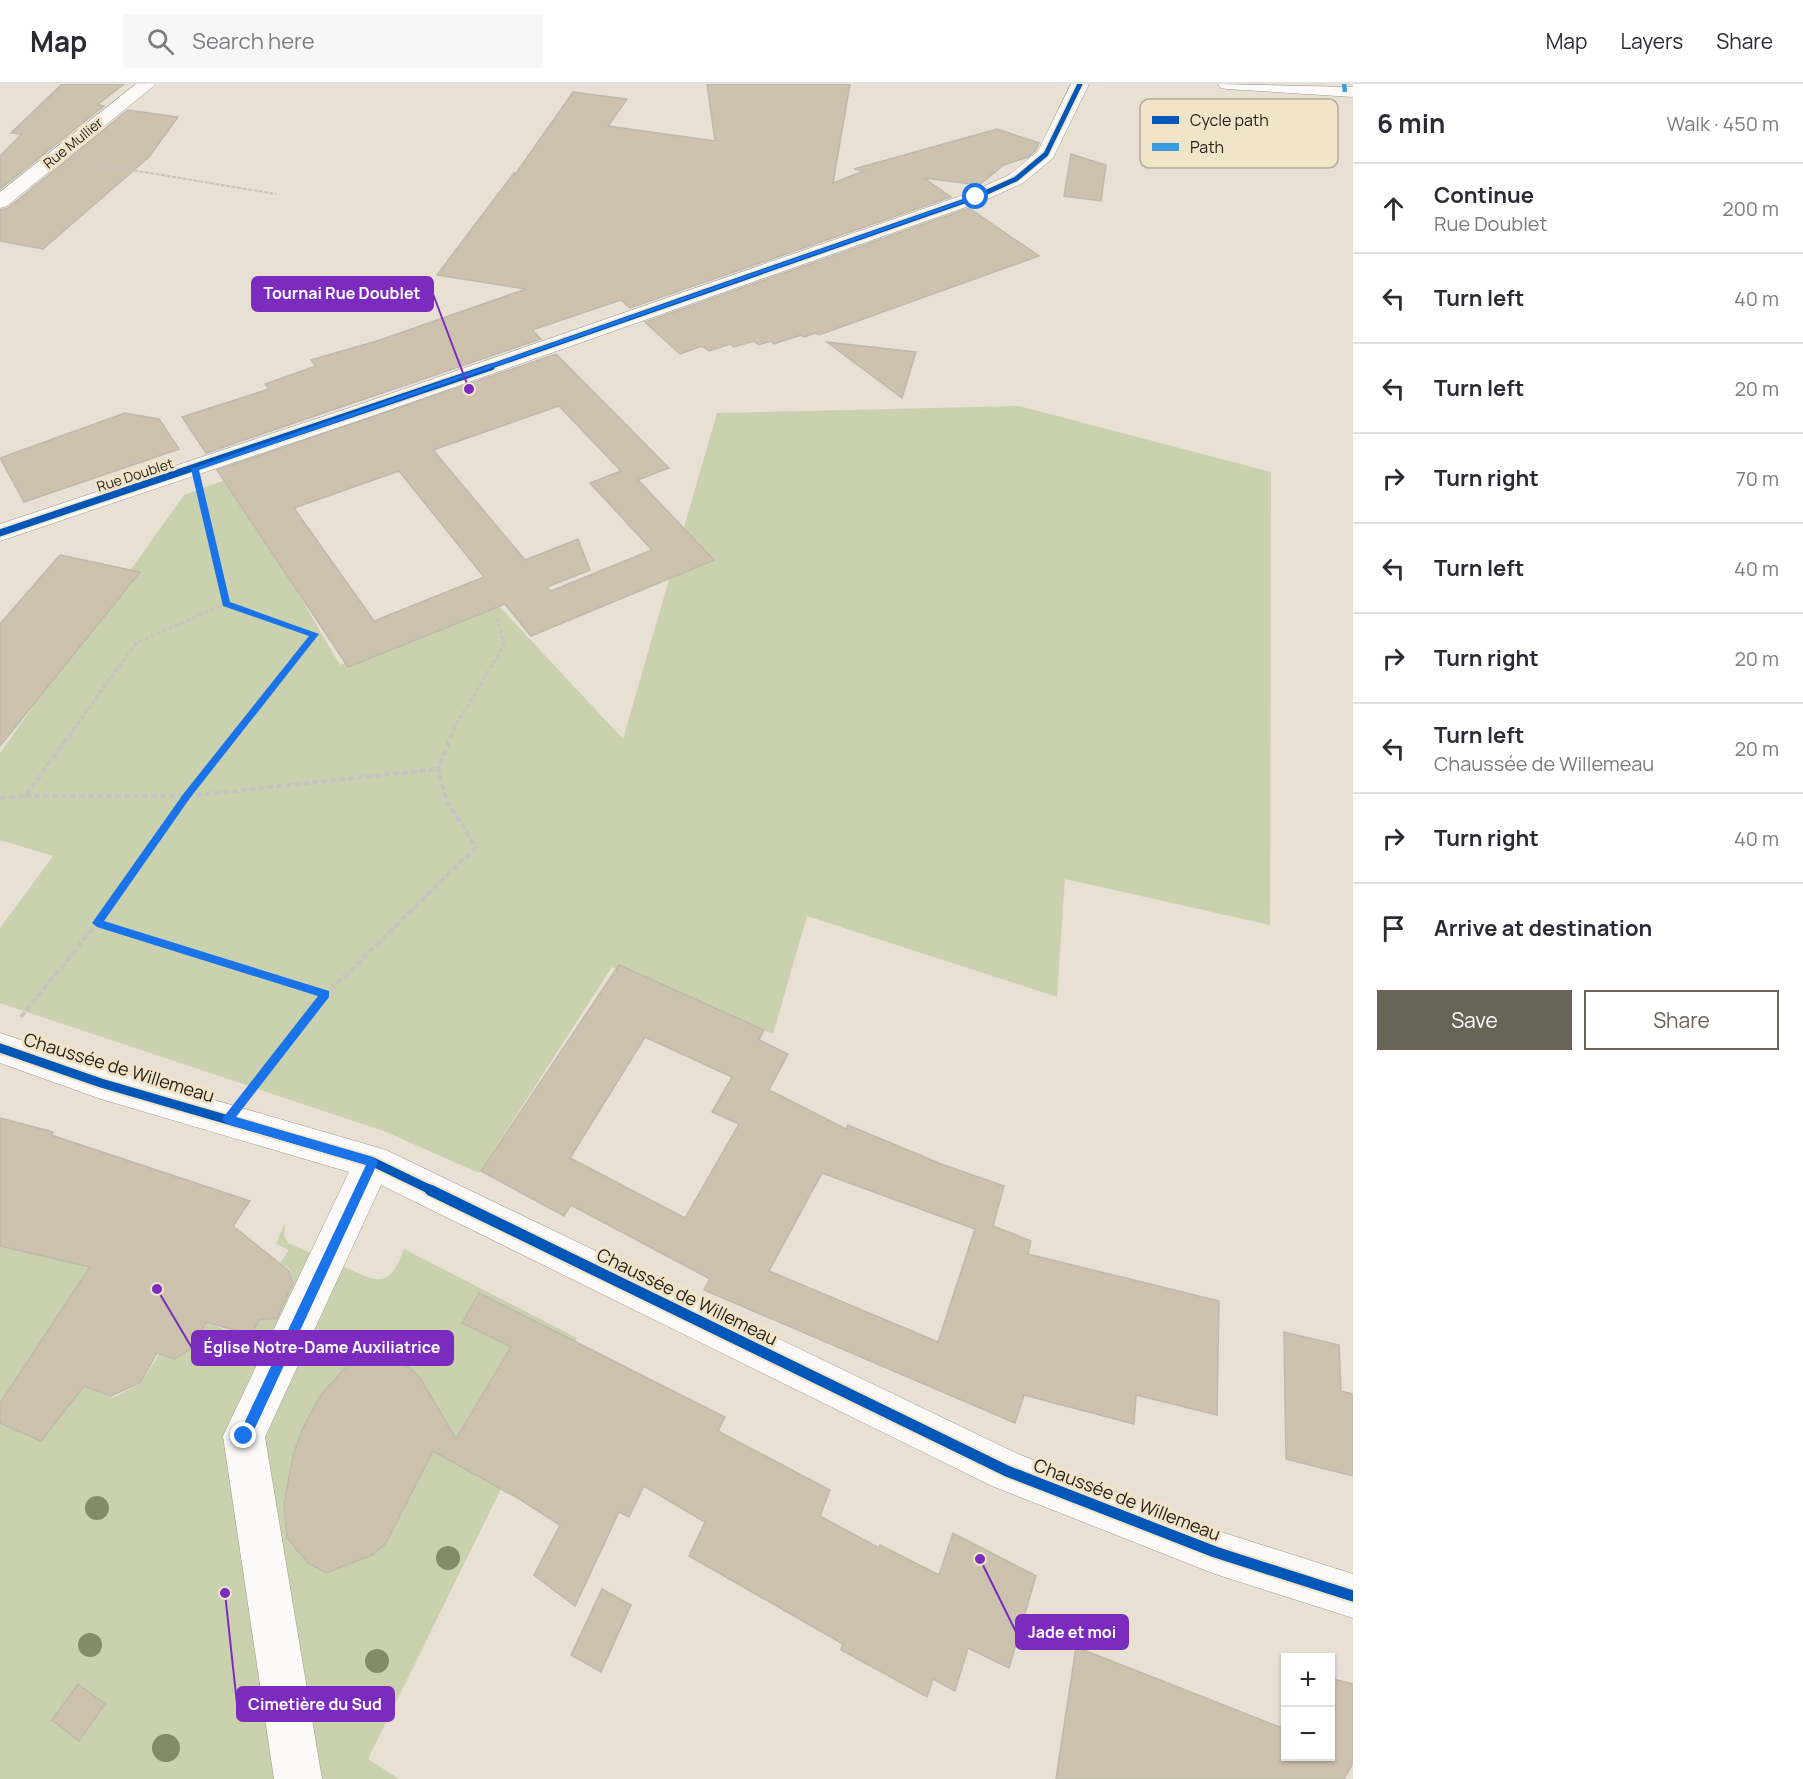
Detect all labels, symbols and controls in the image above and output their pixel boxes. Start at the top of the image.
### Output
search box [123,14,543,68]
text: Map [30,22,87,60]
icon: search [144,25,177,58]
text: Search here [192,26,315,56]
text: Map [1546,27,1587,55]
text: Layers [1620,27,1683,55]
text: Share [1716,27,1773,55]
legend [1140,99,1338,168]
text: 6 min [1377,105,1445,141]
text: Cycle path [1190,109,1269,131]
text: Walk · 450 m [1666,110,1779,137]
street label: Rue Mullier [39,113,106,172]
text: Path [1190,136,1224,158]
text: Continue [1434,180,1534,210]
route start [962,183,988,209]
icon: ahead [1377,192,1410,225]
text: 200 m [1722,195,1779,222]
text: Rue Doublet [1434,210,1548,237]
callout: Tournai Rue Doublet [252,277,433,311]
text: Tournai Rue Doublet [263,282,421,304]
icon: left [1377,282,1410,315]
text: Turn left [1434,283,1524,313]
text: 40 m [1734,285,1779,312]
icon: left [1377,372,1410,405]
text: Turn left [1434,373,1524,403]
text: 20 m [1734,375,1779,402]
street label: Rue Doublet [94,453,176,496]
icon: right [1377,462,1410,495]
text: Turn right [1434,463,1539,493]
text: 70 m [1736,465,1779,492]
icon: left [1377,552,1410,585]
text: Turn left [1434,553,1524,583]
text: 40 m [1734,555,1779,582]
icon: right [1377,642,1410,675]
text: Turn right [1434,643,1539,673]
text: 20 m [1734,645,1779,672]
text: Turn left [1434,720,1524,750]
icon: left [1377,732,1410,765]
text: 20 m [1734,735,1779,762]
text: Chaussée de Willemeau [1434,750,1654,777]
icon: right [1377,822,1410,855]
text: Turn right [1434,823,1539,853]
text: 40 m [1734,825,1779,852]
icon: arrive [1377,912,1410,945]
text: Arrive at destination [1434,913,1652,943]
button: Save [1377,990,1572,1050]
button: Share [1584,990,1779,1050]
street label: Chaussée de Willemeau [21,1027,218,1107]
street label: Chaussée de Willemeau [593,1242,782,1350]
callout: Église Notre-Dame Auxiliatrice [192,1331,453,1365]
text: Église Notre-Dame Auxiliatrice [204,1336,441,1358]
route end [230,1422,256,1448]
street label: Chaussée de Willemeau [1031,1452,1224,1546]
callout: Jade et moi [1016,1615,1128,1649]
text: Jade et moi [1028,1621,1116,1643]
map controls [1281,1653,1335,1761]
button: + [1281,1653,1335,1707]
callout: Cimetière du Sud [237,1687,394,1721]
text: Cimetière du Sud [248,1693,382,1715]
button: − [1281,1707,1335,1761]

